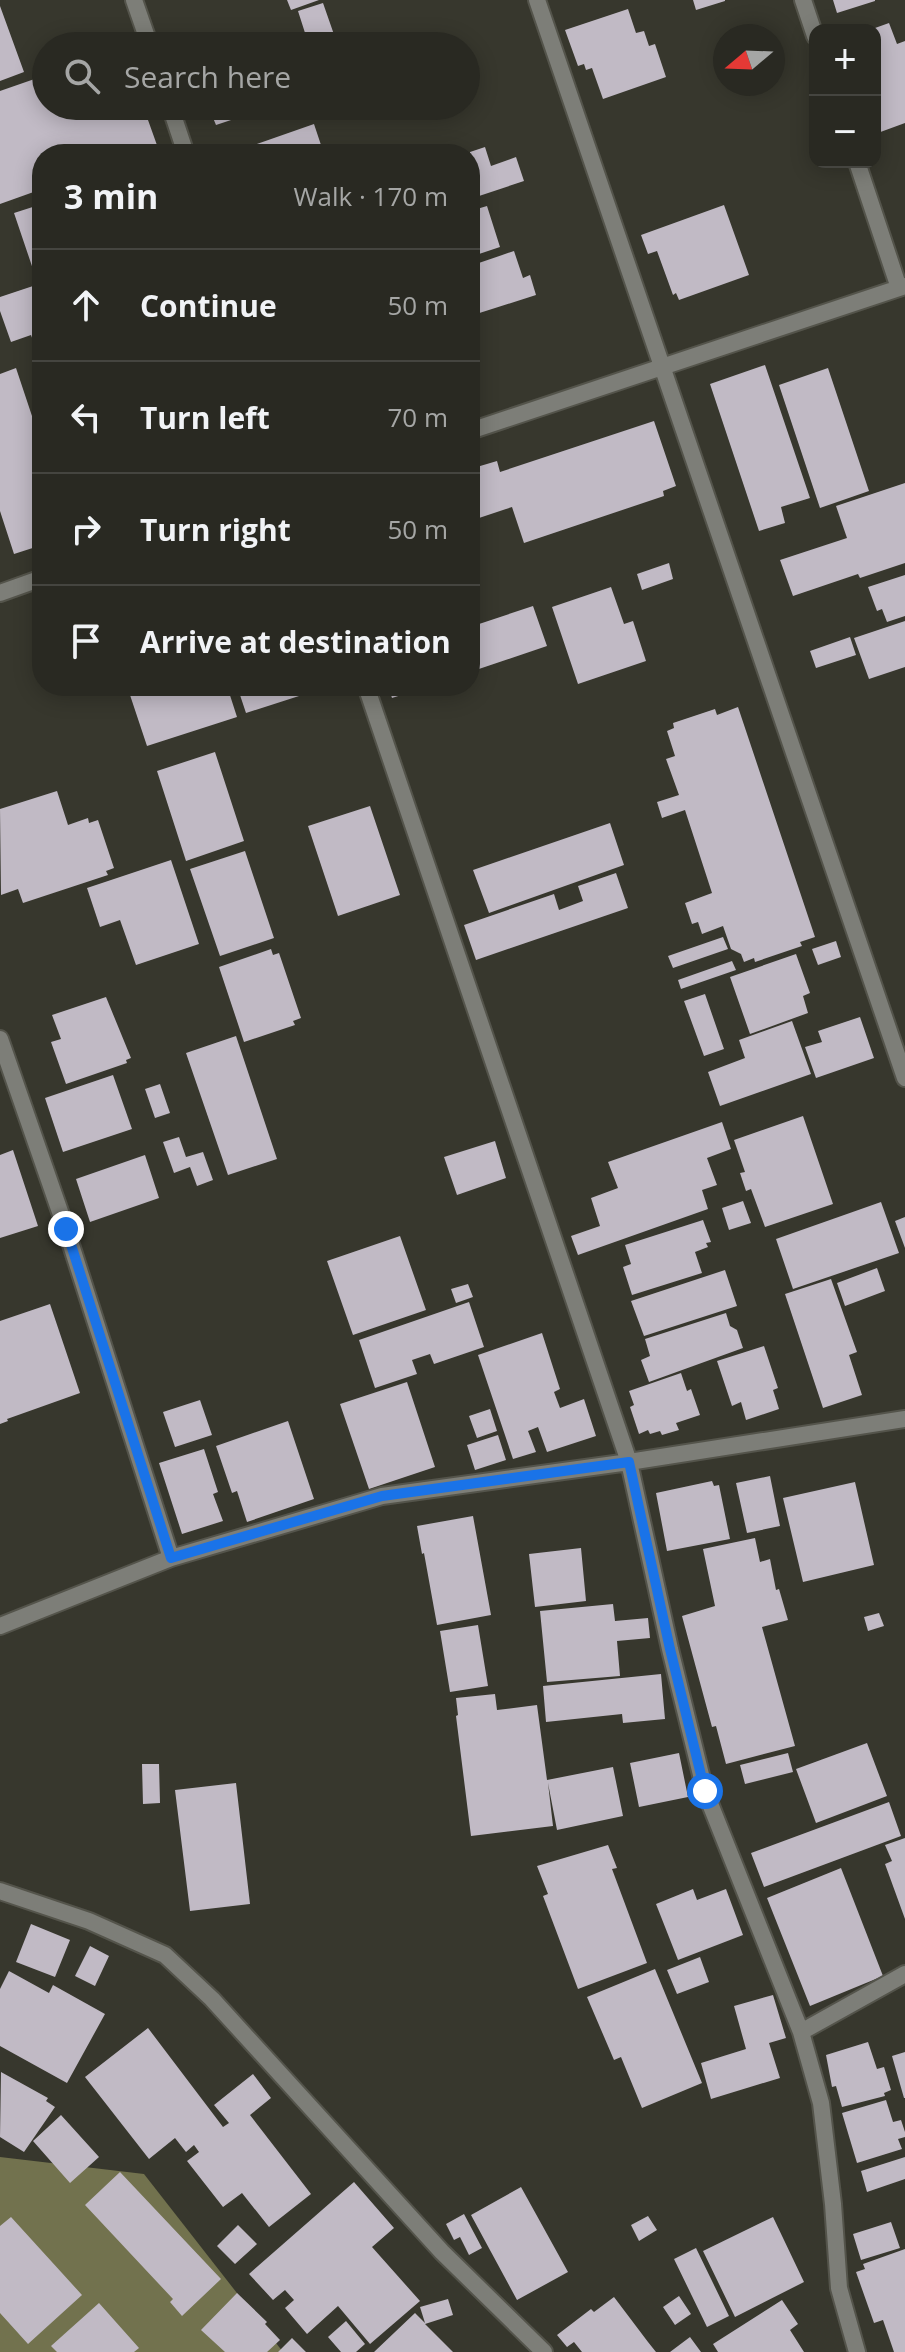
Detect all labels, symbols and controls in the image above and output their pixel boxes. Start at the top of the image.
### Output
north arrow [713,24,785,96]
map controls [809,24,881,168]
button: + [809,24,881,96]
search box [32,32,480,120]
icon: search [60,54,104,98]
text: Search here [124,56,291,97]
button: − [809,96,881,168]
text: 3 min [64,173,158,219]
text: Walk · 170 m [294,178,448,214]
icon: ahead [64,283,108,327]
text: Continue [140,285,277,326]
text: 50 m [387,287,448,323]
icon: left [64,395,108,439]
text: Turn left [140,397,270,438]
text: 70 m [387,399,448,435]
icon: right [64,507,108,551]
text: Turn right [140,509,291,550]
text: 50 m [387,511,448,547]
icon: arrive [64,619,108,663]
text: Arrive at destination [140,621,451,662]
route end [48,1211,84,1247]
route start [687,1773,723,1809]

